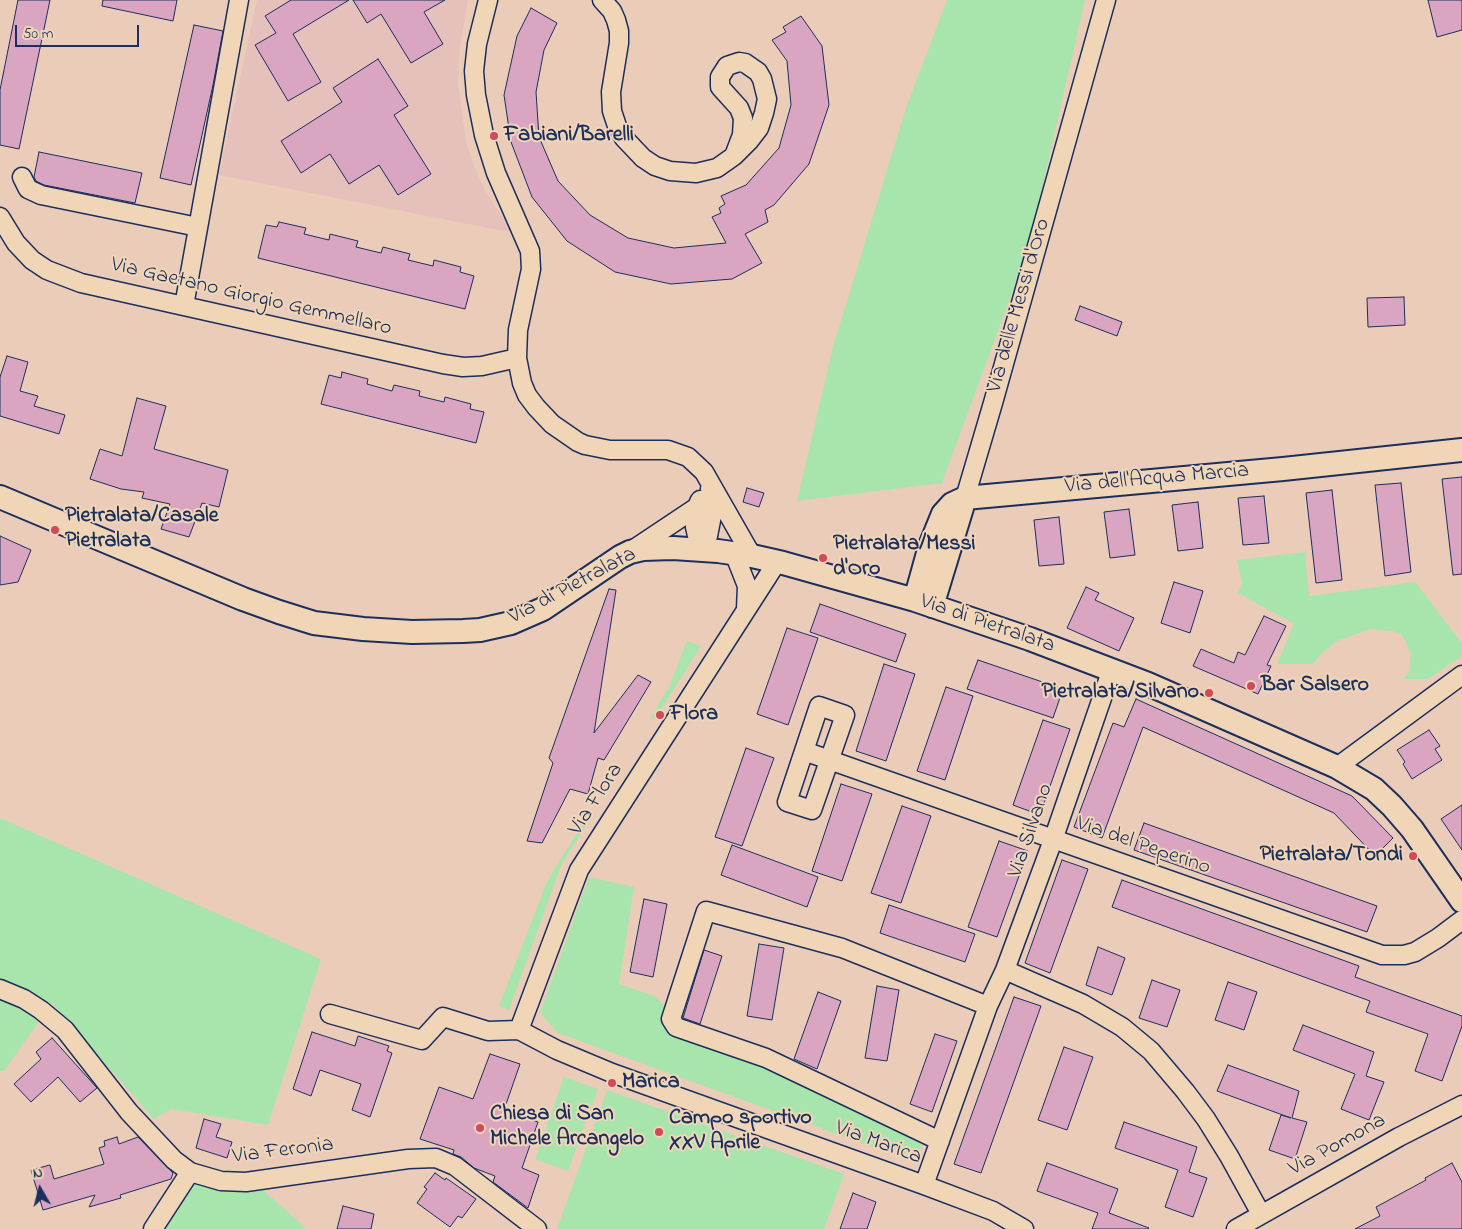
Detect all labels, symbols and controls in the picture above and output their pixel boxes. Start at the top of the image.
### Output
scale bar [18,15,141,47]
text: 50 m [23,23,53,45]
place label: Fabiani/Barelli [504,123,634,149]
marker: Fabiani/Barelli [488,130,500,142]
street label: Via delle Messi d'Oro [982,216,1058,396]
street label: Via Gaetano Giorgio Gemmellaro [108,253,394,343]
street label: Via dell'Acqua Marcia [1064,459,1250,501]
place label: Pietralata/Casale Pietralata [65,504,219,556]
marker: Pietralata/Casale Pietralata [49,524,61,536]
place label: Pietralata/Messi d'Oro [833,532,976,584]
street label: Via di Pietralata [505,542,641,632]
marker: Pietralata/Messi d'Oro [817,552,829,564]
street label: Via di Pietralata [916,590,1058,660]
place label: Bar Salsero [1261,673,1369,699]
place label: Pietralata/Silvano [1042,680,1199,706]
marker: Bar Salsero [1245,680,1257,692]
marker: Pietralata/Silvano [1203,687,1215,699]
place label: Flora [670,702,718,728]
marker: Flora [654,709,666,721]
street label: Via Flora [564,759,630,841]
street label: Via Silvano [1004,781,1060,881]
street label: Via del Peperino [1072,812,1214,882]
place label: Pietralata/Tondi [1260,843,1403,869]
marker: Pietralata/Tondi [1407,850,1419,862]
place label: Marica [622,1070,680,1096]
marker: Marica [606,1077,618,1089]
place label: Chiesa di San Michele Arcangelo [490,1102,644,1154]
place label: Campo sportivo XXV Aprile [669,1106,812,1158]
street label: Via Pomona [1285,1109,1391,1183]
street label: Via Marica [831,1116,925,1172]
marker: Chiesa di San Michele Arcangelo [474,1122,486,1134]
marker: Campo sportivo XXV Aprile [653,1126,665,1138]
street label: Via Feronia [231,1133,335,1171]
text: N [32,1163,44,1185]
north arrow [15,1164,65,1214]

